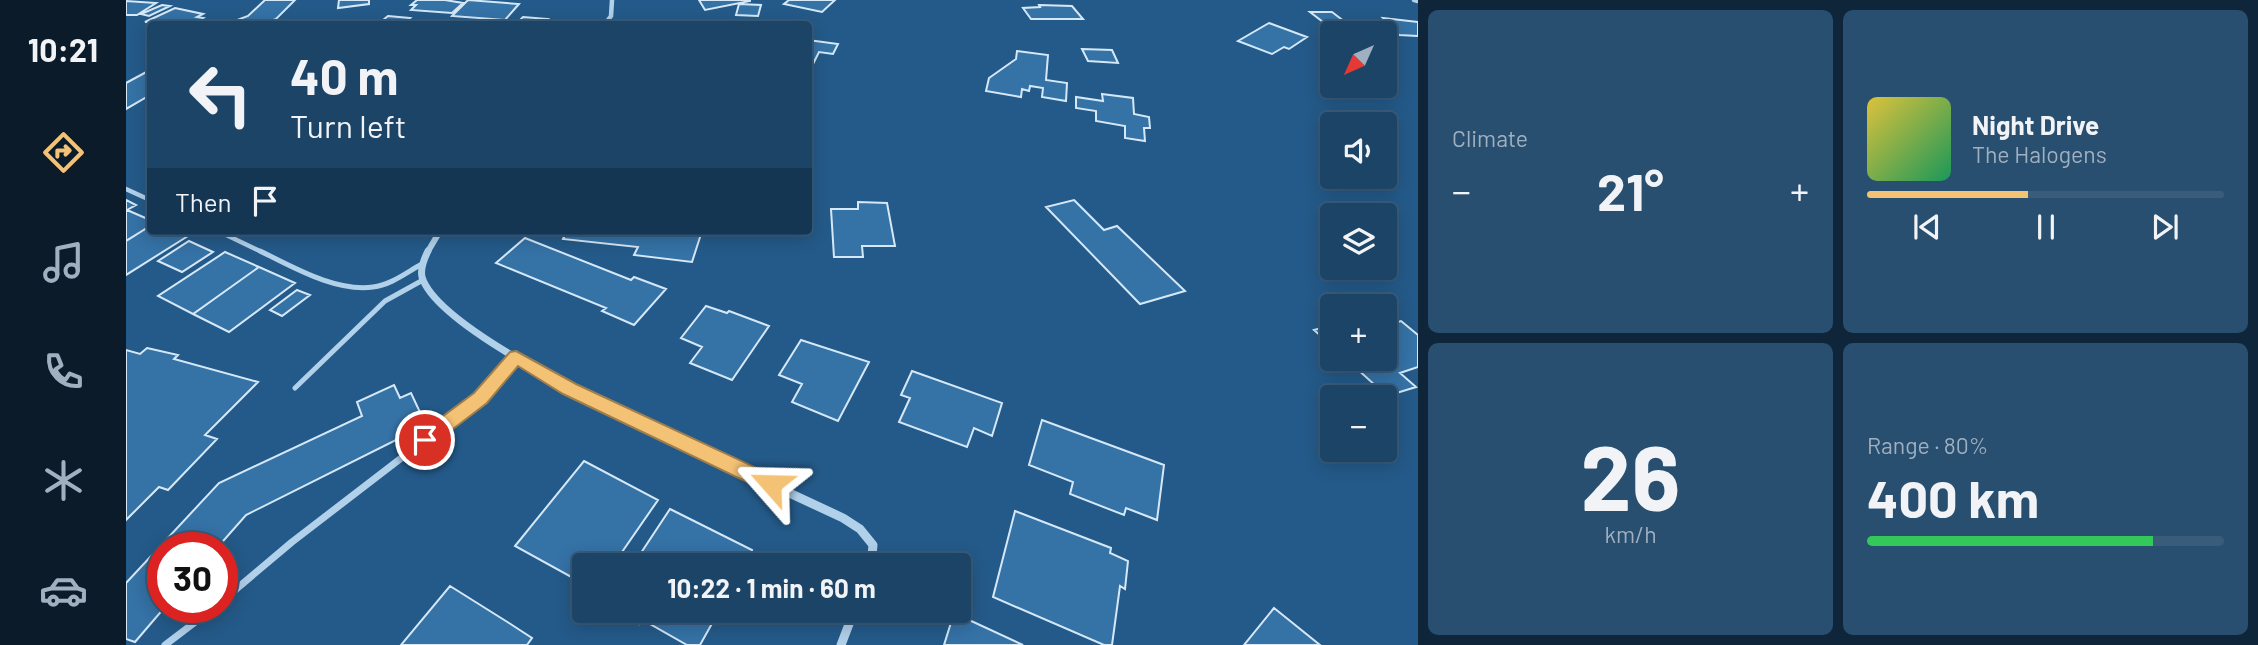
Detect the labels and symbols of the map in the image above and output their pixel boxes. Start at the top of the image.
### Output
north arrow [1320,21,1396,98]
pin [395,410,455,470]
position arrow [734,447,808,521]
speed limit sign: 30 [147,532,238,623]

